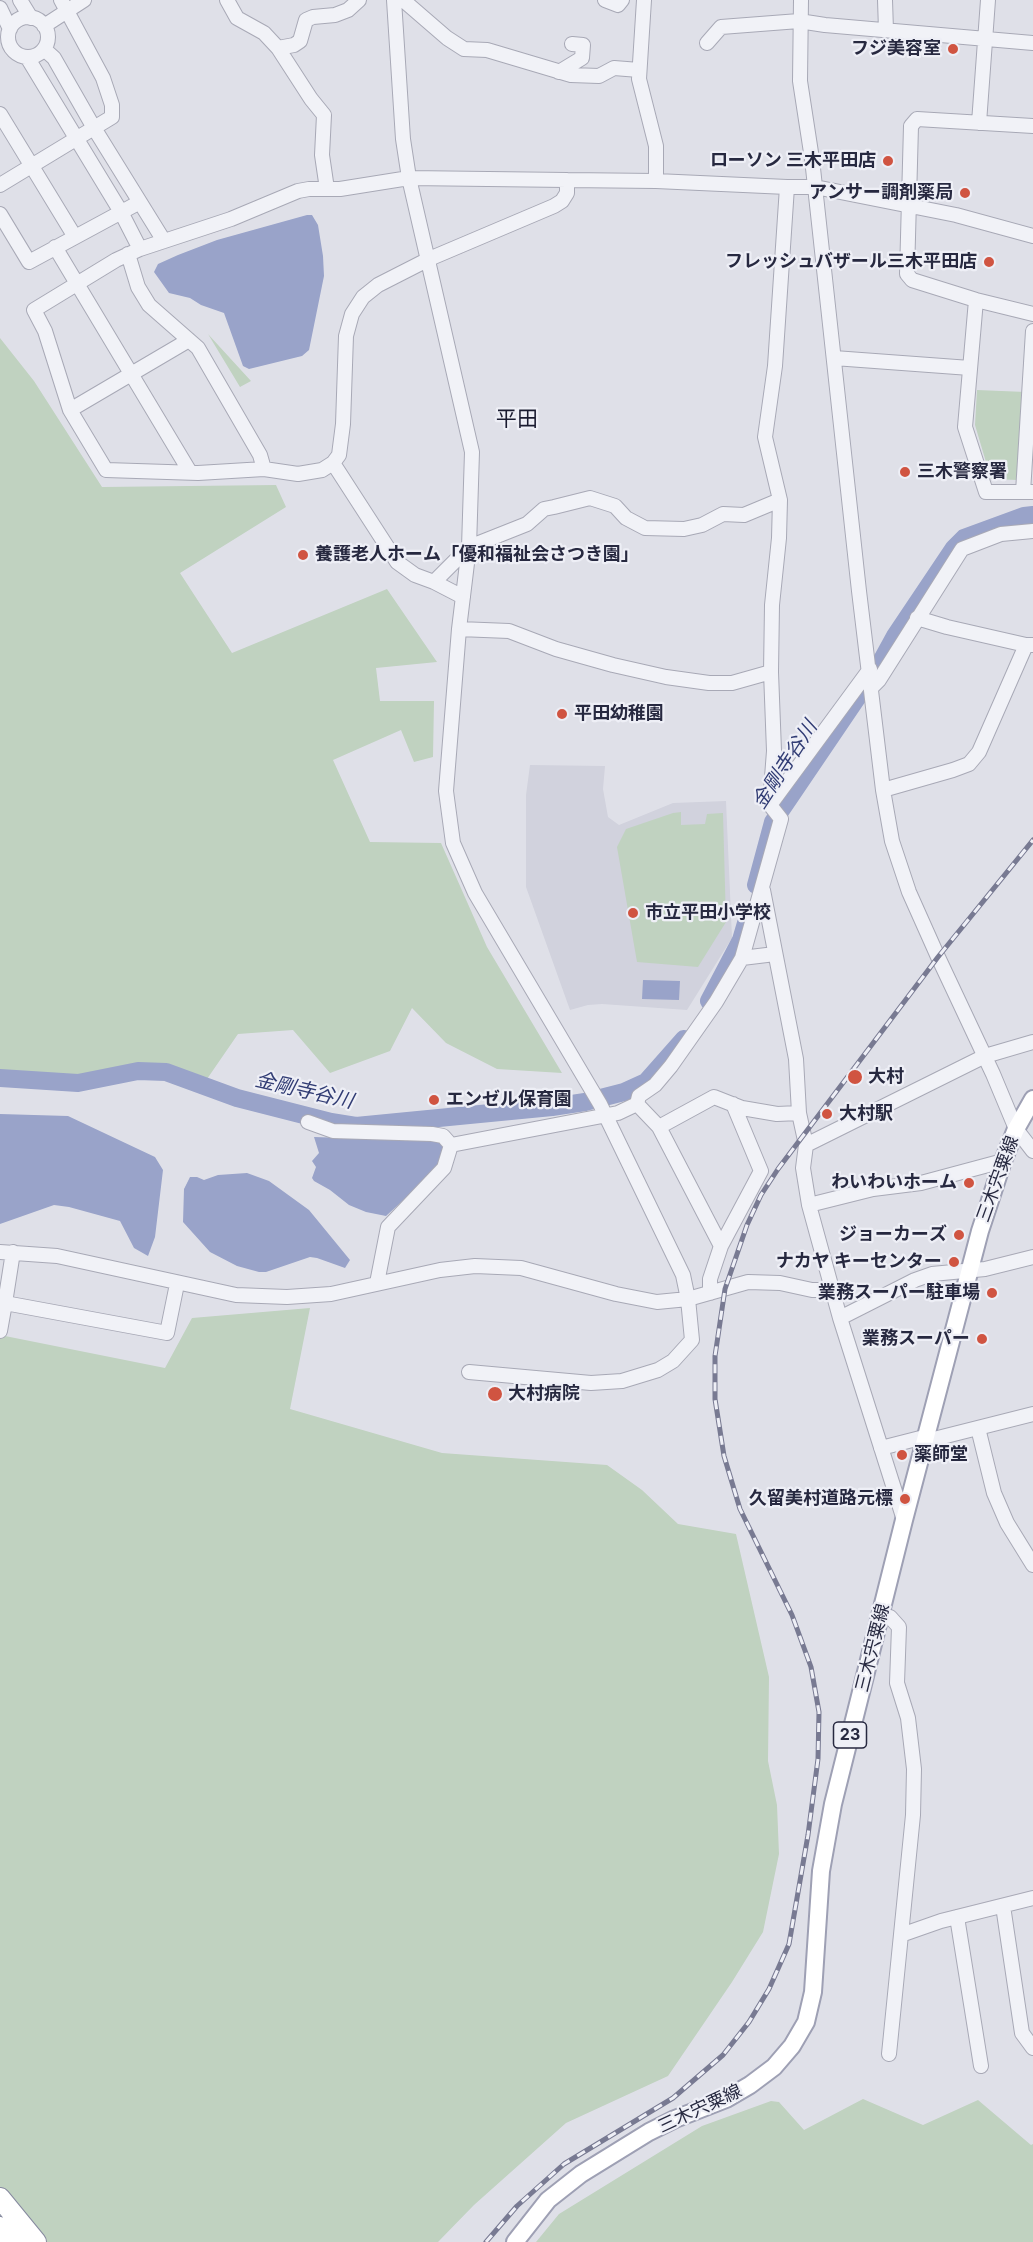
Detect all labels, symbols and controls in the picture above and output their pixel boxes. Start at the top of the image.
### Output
place label: フジ美容室 [851,38,941,60]
marker: フジ美容室 [946,42,960,56]
place label: ローソン 三木平田店 [710,150,876,172]
marker: ローソン 三木平田店 [881,154,895,168]
place label: アンサー調剤薬局 [809,182,953,204]
marker: アンサー調剤薬局 [958,186,972,200]
place label: フレッシュバザール三木平田店 [725,251,977,273]
marker: フレッシュバザール三木平田店 [982,255,996,269]
district label: 平田 [496,407,538,433]
place label: 三木警察署 [917,461,1007,483]
marker: 三木警察署 [898,465,912,479]
place label: 養護老人ホーム「優和福祉会さつき園」 [315,544,639,566]
marker: 養護老人ホーム「優和福祉会さつき園」 [296,548,310,562]
place label: 平田幼稚園 [574,703,664,725]
marker: 平田幼稚園 [555,707,569,721]
water label: 金剛寺谷川 [748,717,822,813]
place label: 市立平田小学校 [645,902,771,924]
marker: 市立平田小学校 [626,906,640,920]
place label: 大村 [868,1066,904,1088]
water label: 金剛寺谷川 [253,1068,355,1114]
marker: 大村 [846,1068,864,1086]
place label: エンゼル保育園 [446,1089,572,1111]
marker: エンゼル保育園 [427,1093,441,1107]
place label: 大村駅 [839,1103,893,1125]
marker: 大村駅 [820,1107,834,1121]
street label: 三木宍粟線 [972,1133,1024,1225]
place label: わいわいホーム [831,1172,957,1194]
marker: わいわいホーム [962,1176,976,1190]
place label: ジョーカーズ [839,1224,947,1246]
marker: ジョーカーズ [952,1228,966,1242]
place label: ナカヤ キーセンター [776,1251,942,1273]
marker: ナカヤ キーセンター [947,1255,961,1269]
place label: 業務スーパー駐車場 [818,1282,980,1304]
marker: 業務スーパー駐車場 [985,1286,999,1300]
place label: 業務スーパー [862,1328,970,1350]
marker: 業務スーパー [975,1332,989,1346]
place label: 大村病院 [508,1383,580,1405]
marker: 大村病院 [486,1385,504,1403]
place label: 薬師堂 [914,1444,968,1466]
marker: 薬師堂 [895,1448,909,1462]
place label: 久留美村道路元標 [749,1488,893,1510]
marker: 久留美村道路元標 [898,1492,912,1506]
street label: 三木宍粟線 [852,1602,894,1694]
road number: 23 [834,1722,866,1748]
street label: 三木宍粟線 [655,2080,745,2138]

